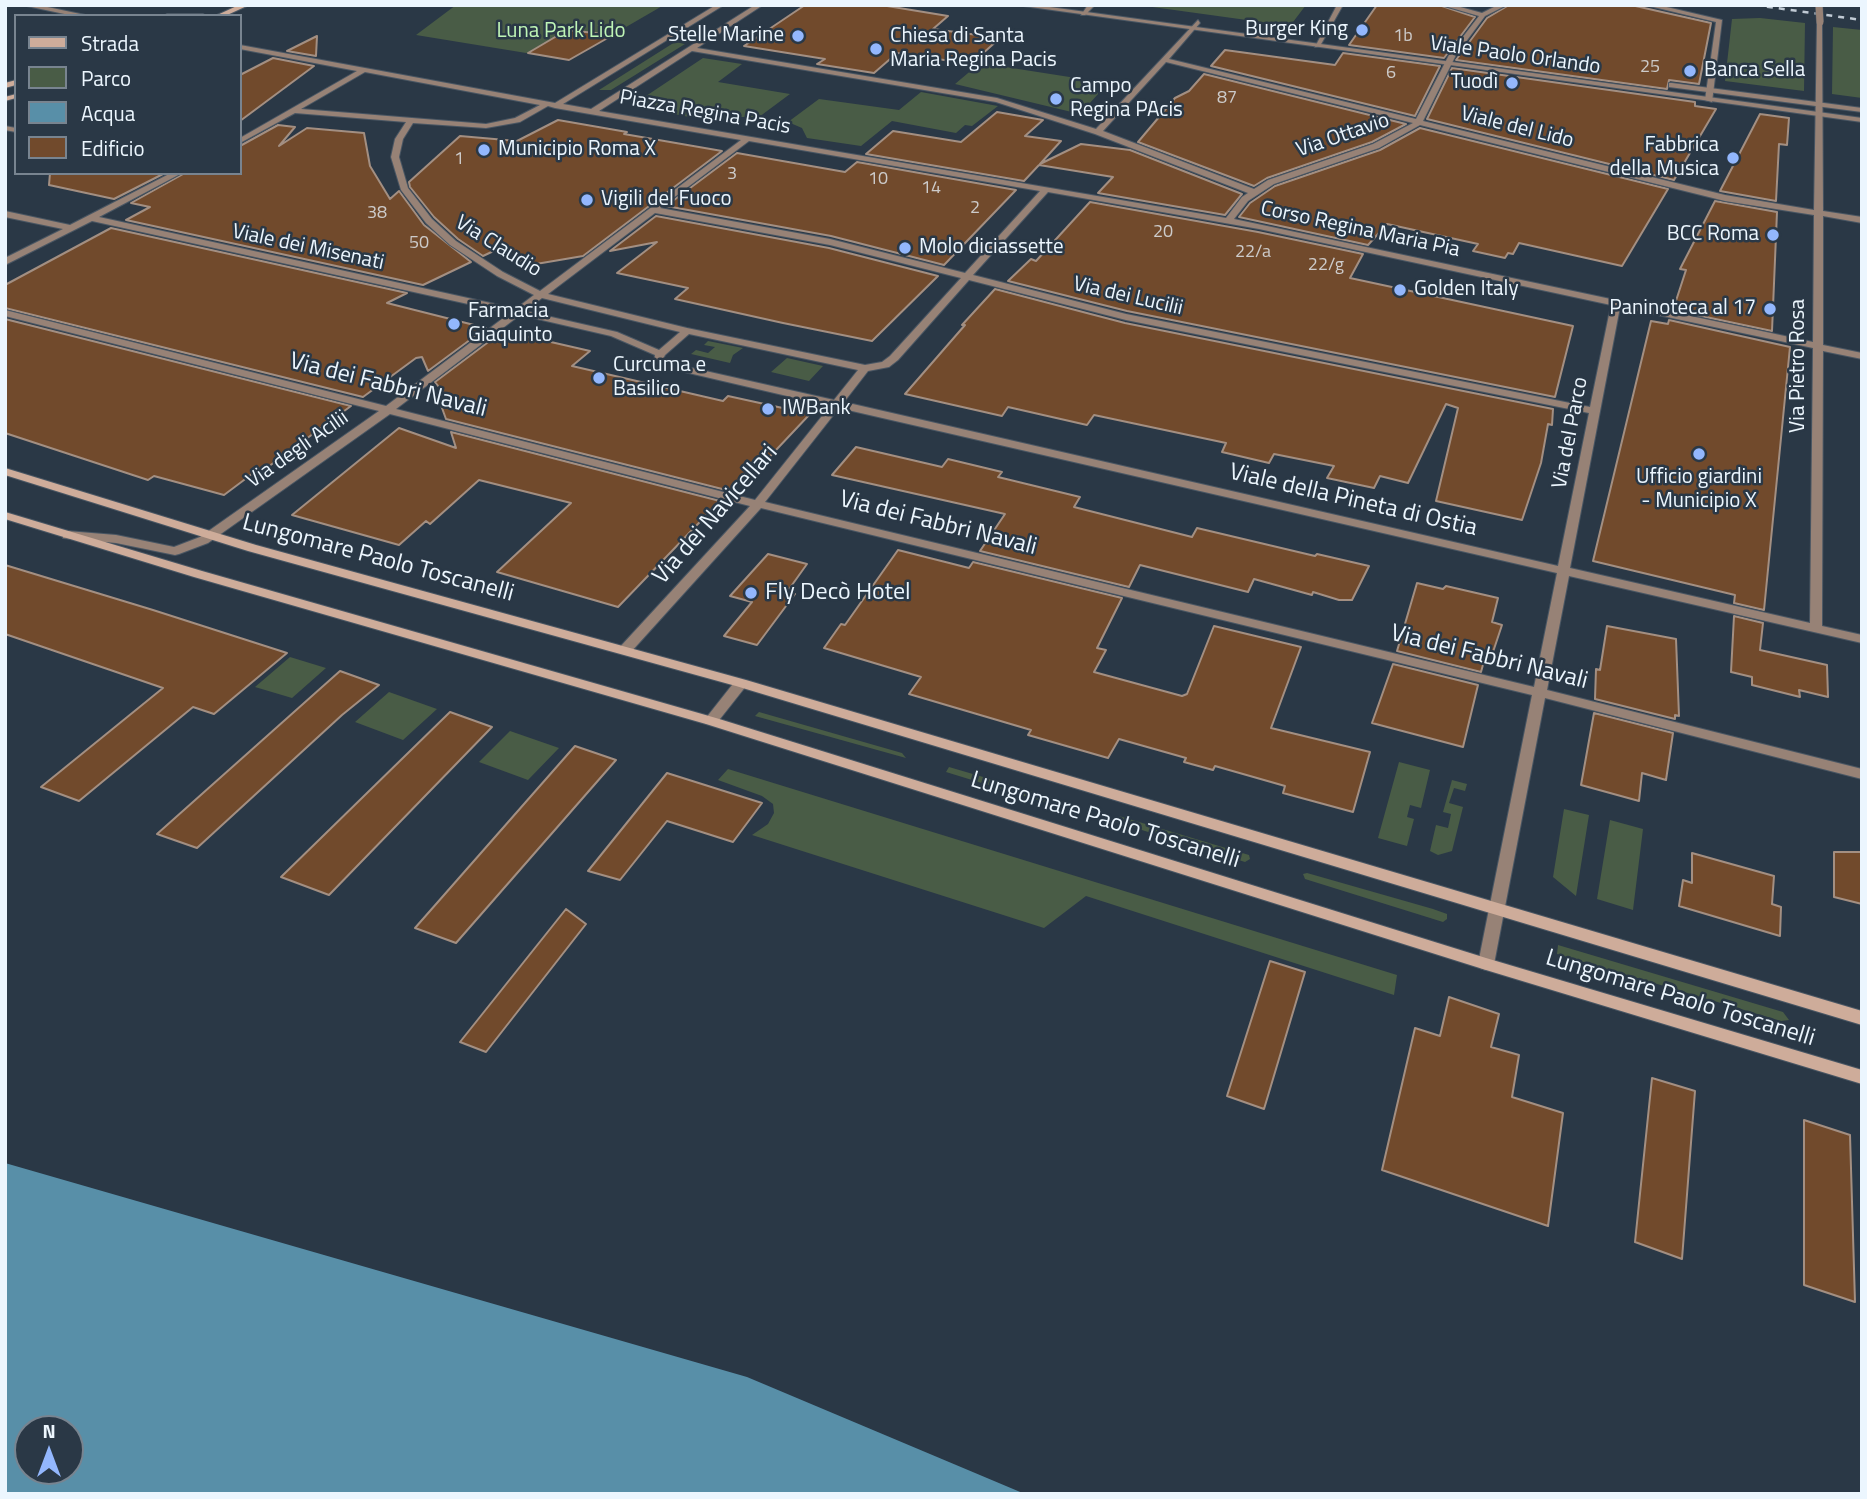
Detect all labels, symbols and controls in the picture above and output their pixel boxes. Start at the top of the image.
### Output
legend [14,14,242,175]
place label: Burger King [1245,17,1348,43]
park label: Luna Park Lido [496,19,626,45]
marker: Burger King [1354,22,1370,38]
place label: Stelle Marine [668,23,784,49]
place label: Chiesa di Santa Maria Regina Pacis [890,24,1057,74]
house number: 1b [1393,26,1413,48]
text: Strada [81,27,139,59]
marker: Stelle Marine [790,28,806,44]
street label: Viale Paolo Orlando [1428,32,1602,80]
marker: Chiesa di Santa Maria Regina Pacis [868,41,884,57]
house number: 25 [1640,57,1660,79]
place label: Banca Sella [1704,58,1805,84]
text: Parco [81,62,131,94]
house number: 6 [1386,63,1396,85]
marker: Banca Sella [1682,63,1698,79]
place label: Tuodì [1451,70,1498,96]
place label: Campo Regina PAcis [1070,74,1183,124]
marker: Tuodì [1504,75,1520,91]
street label: Piazza Regina Pacis [617,86,793,140]
house number: 87 [1217,88,1237,110]
marker: Campo Regina PAcis [1048,91,1064,107]
text: Acqua [81,97,135,129]
street label: Viale del Lido [1458,102,1576,154]
street label: Via Ottavio [1293,108,1393,164]
text: Edificio [81,132,145,164]
place label: Fabbrica della Musica [1610,133,1719,183]
place label: Municipio Roma X [498,137,656,163]
marker: Municipio Roma X [476,142,492,158]
house number: 1 [454,149,464,171]
marker: Fabbrica della Musica [1725,150,1741,166]
house number: 3 [727,164,737,186]
house number: 10 [868,169,888,191]
house number: 14 [921,178,941,200]
place label: Vigili del Fuoco [601,187,731,213]
marker: Vigili del Fuoco [579,192,595,208]
street label: Corso Regina Maria Pia [1258,197,1462,263]
house number: 2 [970,198,980,220]
house number: 38 [367,203,387,225]
street label: Via Claudio [450,211,546,283]
street label: Viale dei Misenati [230,220,386,276]
house number: 20 [1153,222,1173,244]
place label: BCC Roma [1667,222,1759,248]
marker: BCC Roma [1765,227,1781,243]
house number: 50 [409,233,429,255]
place label: Molo diciassette [919,235,1064,261]
marker: Molo diciassette [897,240,913,256]
house number: 22/a [1235,242,1271,264]
house number: 22/g [1308,255,1344,277]
street label: Via dei Lucilii [1071,272,1185,322]
place label: Golden Italy [1414,277,1519,303]
marker: Golden Italy [1392,282,1408,298]
place label: Paninoteca al 17 [1609,296,1756,322]
place label: Farmacia Giaquinto [468,299,553,349]
street label: Via Pietro Rosa [1786,299,1812,433]
marker: Paninoteca al 17 [1762,301,1778,317]
marker: Farmacia Giaquinto [446,316,462,332]
street label: Via dei Fabbri Navali [286,348,490,424]
place label: Curcuma e Basilico [613,353,706,403]
marker: Curcuma e Basilico [591,370,607,386]
street label: Via del Parco [1548,375,1594,491]
place label: IWBank [782,396,851,422]
marker: IWBank [760,401,776,417]
street label: Via degli Acilii [242,406,354,494]
street label: Via dei Navicellari [647,439,785,591]
marker: Ufficio giardini - Municipio X [1691,446,1707,462]
street label: Viale della Pineta di Ostia [1226,458,1480,544]
place label: Ufficio giardini - Municipio X [1636,465,1762,515]
street label: Via dei Fabbri Navali [836,486,1040,562]
street label: Lungomare Paolo Toscanelli [239,509,517,609]
place label: Fly Decò Hotel [765,579,911,607]
marker: Fly Decò Hotel [743,585,759,601]
street label: Via dei Fabbri Navali [1387,620,1591,696]
street label: Lungomare Paolo Toscanelli [967,766,1243,876]
street label: Lungomare Paolo Toscanelli [1542,944,1818,1054]
north arrow [14,1415,84,1485]
text: N [42,1416,56,1445]

